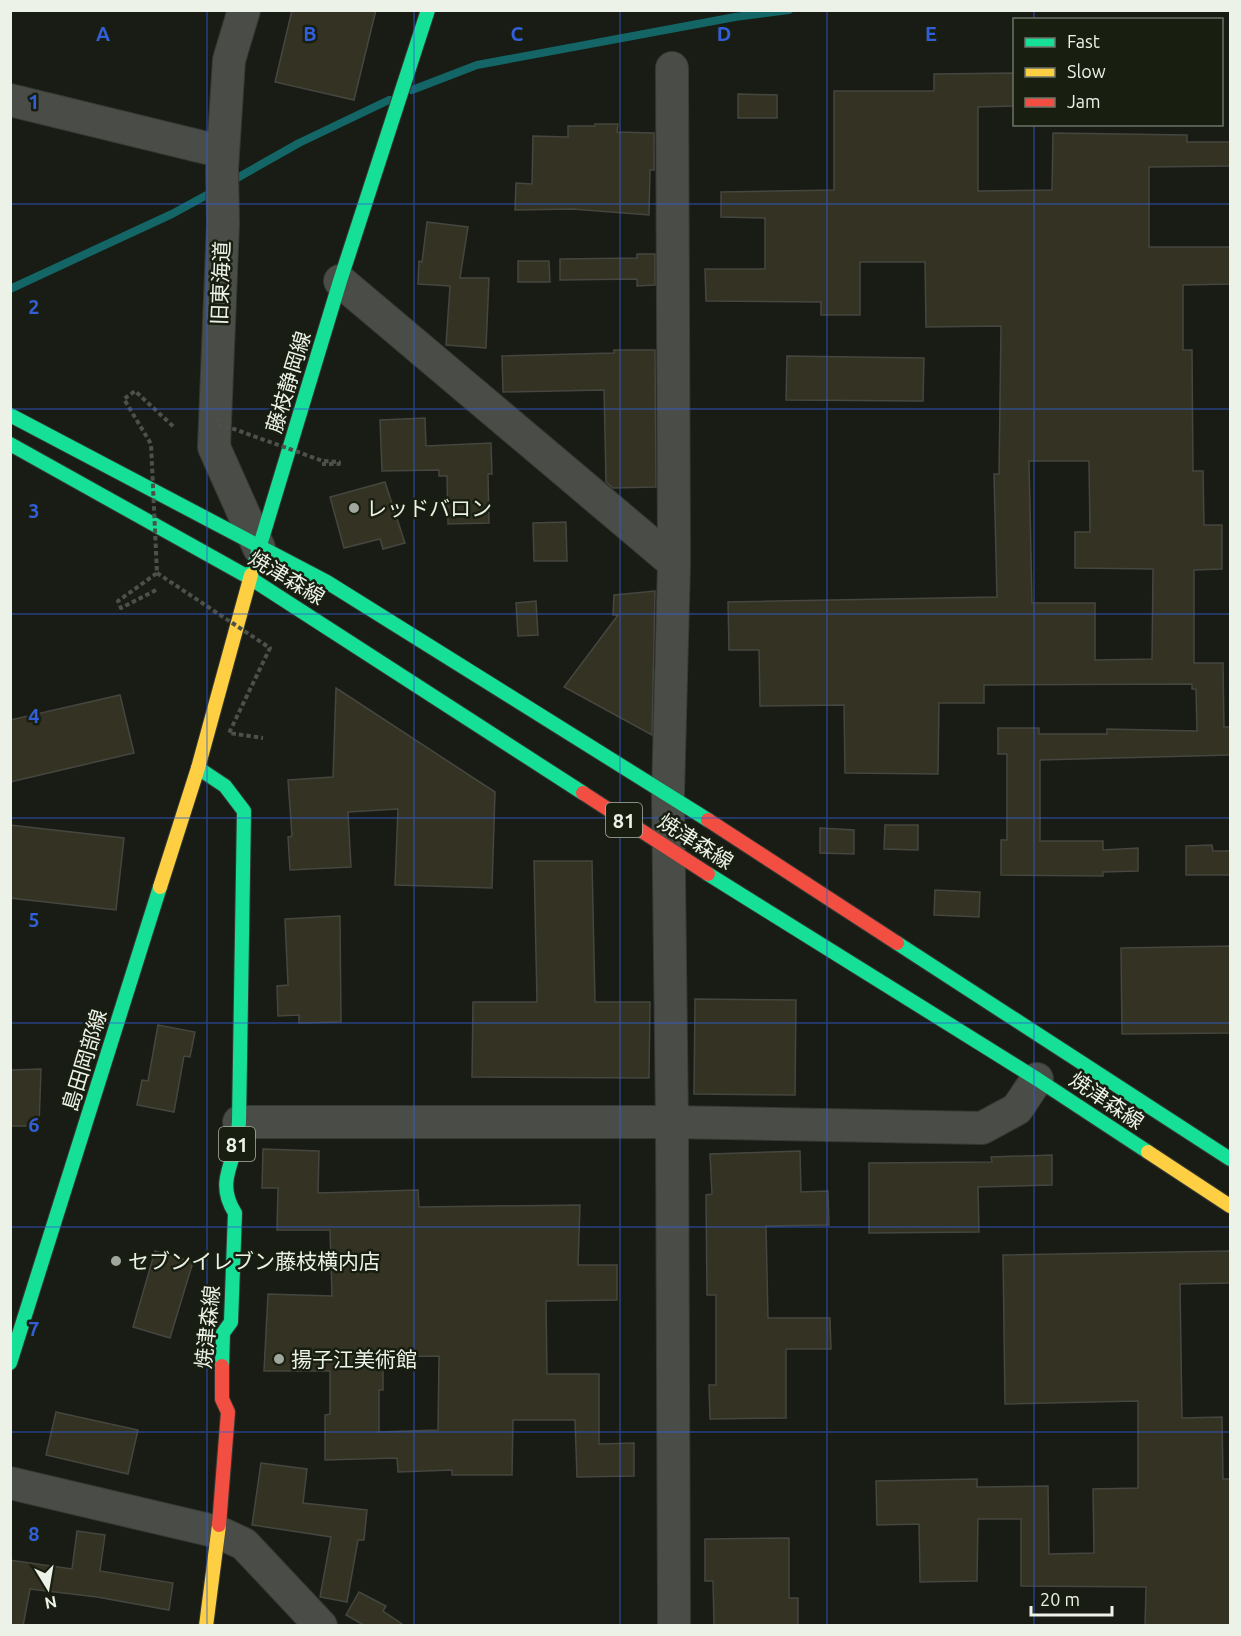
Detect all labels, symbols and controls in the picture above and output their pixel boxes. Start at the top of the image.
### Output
legend [1013,18,1223,126]
text: A [96,22,110,45]
text: B [303,22,317,45]
text: C [511,22,524,45]
text: D [717,22,731,45]
text: E [925,22,937,45]
text: Fast [1067,31,1100,51]
text: Slow [1067,61,1106,81]
text: 1 [28,90,40,113]
text: Jam [1067,91,1101,111]
street label: 旧東海道 [207,241,233,325]
text: 2 [28,295,40,318]
street label: 藤枝静岡線 [261,328,315,436]
place label: レッドバロン [366,496,492,520]
text: 3 [28,499,40,522]
marker: レッドバロン [347,501,361,515]
street label: 焼津森線 [245,545,329,609]
text: 4 [28,704,40,727]
road number: 81 [606,803,642,837]
street label: 焼津森線 [654,809,738,873]
text: 5 [28,908,40,931]
street label: 島田岡部線 [57,1006,111,1114]
street label: 焼津森線 [1065,1067,1149,1133]
text: 6 [28,1113,40,1136]
road number: 81 [219,1127,255,1161]
place label: セブンイレブン藤枝横内店 [128,1249,380,1273]
marker: セブンイレブン藤枝横内店 [109,1254,123,1268]
street label: 焼津森線 [191,1284,223,1370]
text: 7 [28,1317,40,1340]
place label: 揚子江美術館 [291,1347,417,1371]
marker: 揚子江美術館 [272,1352,286,1366]
text: 8 [28,1522,40,1545]
north arrow [18,1558,78,1618]
scale bar [1031,1579,1112,1617]
text: 20 m [1040,1589,1080,1609]
text: N [43,1593,58,1613]

